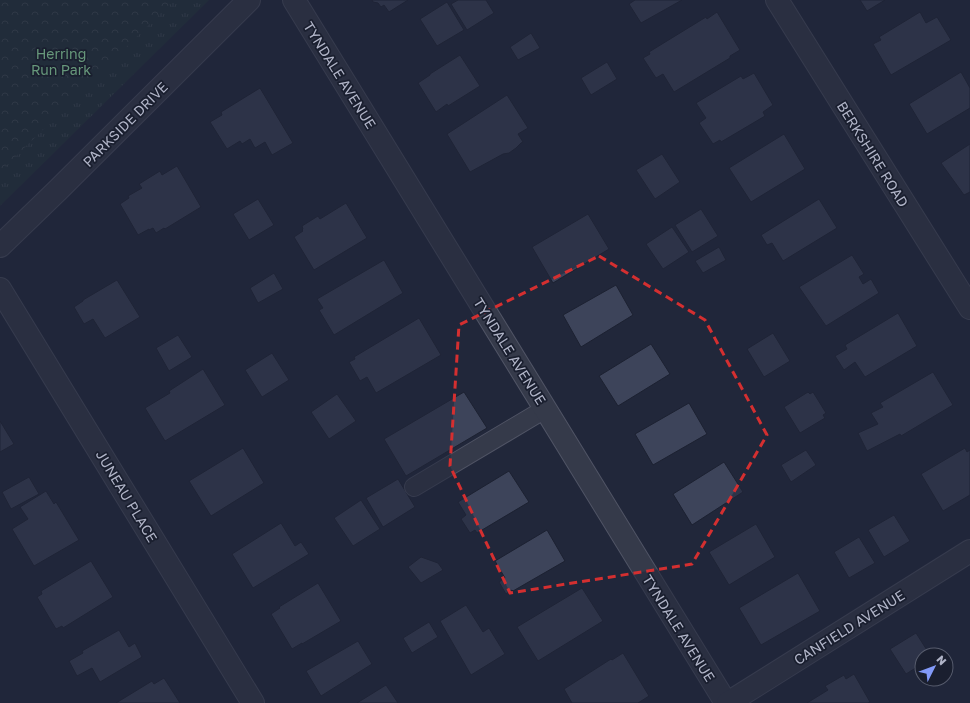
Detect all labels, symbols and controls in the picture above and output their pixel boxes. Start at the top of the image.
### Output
street label: TYNDALE AVENUE [300,18,380,132]
park label: Herring Run Park [31,45,91,78]
street label: PARKSIDE DRIVE [79,78,171,170]
street label: BERKSHIRE ROAD [834,98,912,210]
street label: TYNDALE AVENUE [470,294,550,408]
street label: JUNEAU PLACE [93,447,161,545]
street label: TYNDALE AVENUE [639,571,719,685]
street label: CANFIELD AVENUE [791,586,907,668]
north arrow [914,647,954,687]
text: N [934,653,949,667]

